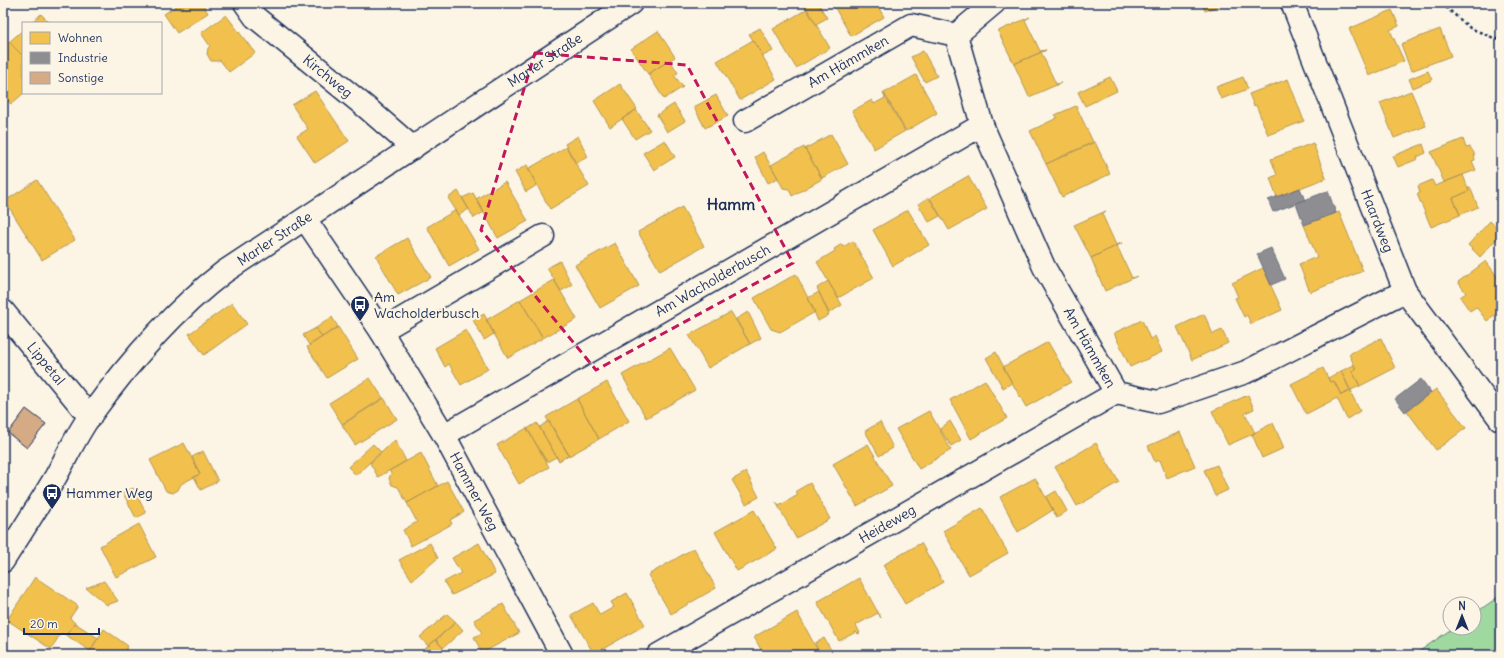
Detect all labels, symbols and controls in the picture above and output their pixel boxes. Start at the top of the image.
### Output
legend [22,22,162,94]
street label: Marler Straße [504,29,585,91]
text: Wohnen [58,30,103,45]
street label: Am Hämmken [805,31,891,92]
text: Industrie [58,50,108,65]
street label: Kirchweg [299,51,356,102]
text: Sonstige [58,70,104,85]
street label: Haardweg [1357,187,1398,255]
district label: Hamm [707,194,755,214]
street label: Marler Straße [234,208,315,270]
street label: Am Wacholderbusch [652,240,773,320]
place label: Am Wacholderbusch [374,288,479,322]
bus stop icon: Am Wacholderbusch [349,294,371,322]
street label: Am Hämmken [1060,304,1120,391]
street label: Lippetal [23,338,69,389]
street label: Hammer Weg [446,449,503,534]
bus stop icon: Hammer Weg [41,482,63,510]
place label: Hammer Weg [66,484,153,502]
street label: Heideweg [855,501,919,547]
north arrow [1442,596,1482,636]
text: N [1458,599,1466,613]
scale bar [24,610,99,636]
text: 20 m [30,616,58,631]

